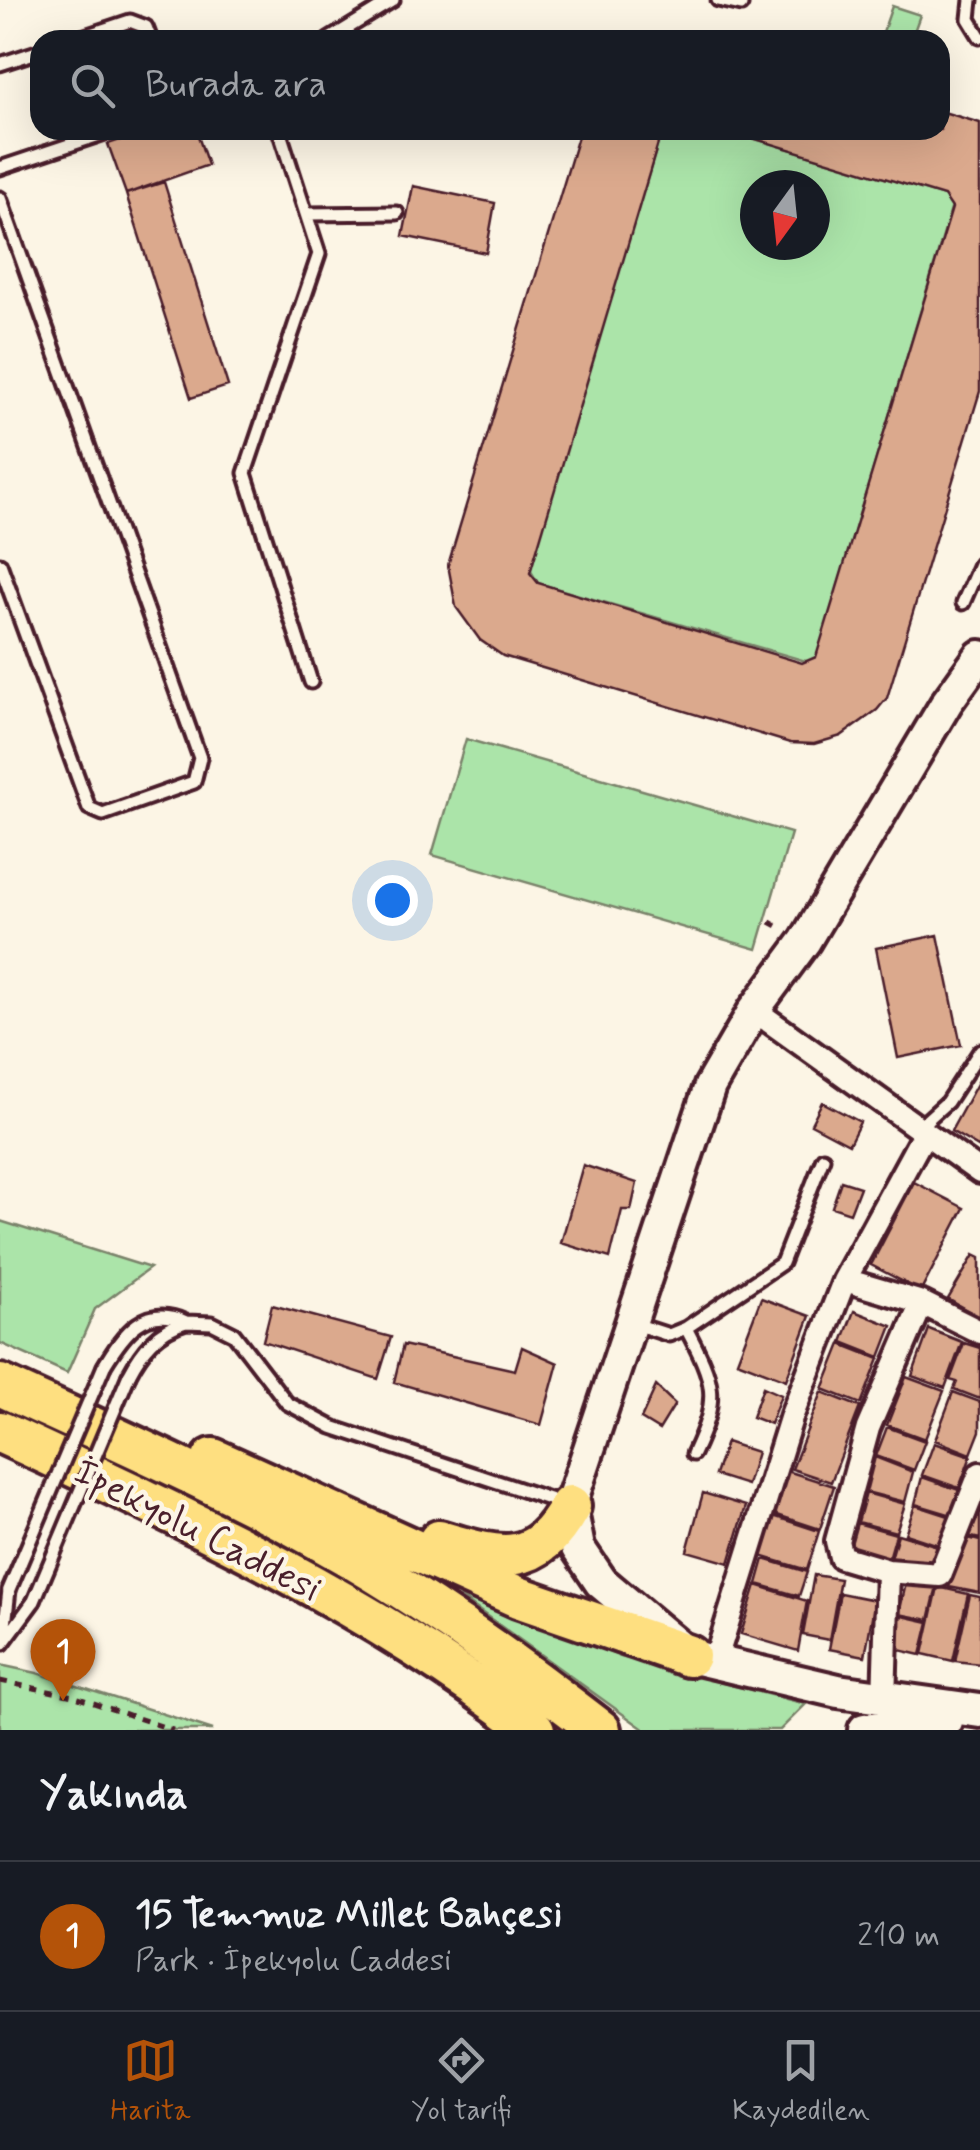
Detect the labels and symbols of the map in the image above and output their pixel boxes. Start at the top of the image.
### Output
north arrow [740,170,830,260]
your location [367,875,418,926]
street label: İpekyolu Caddesi [65,1448,329,1615]
pin: 1 [30,1618,96,1701]

